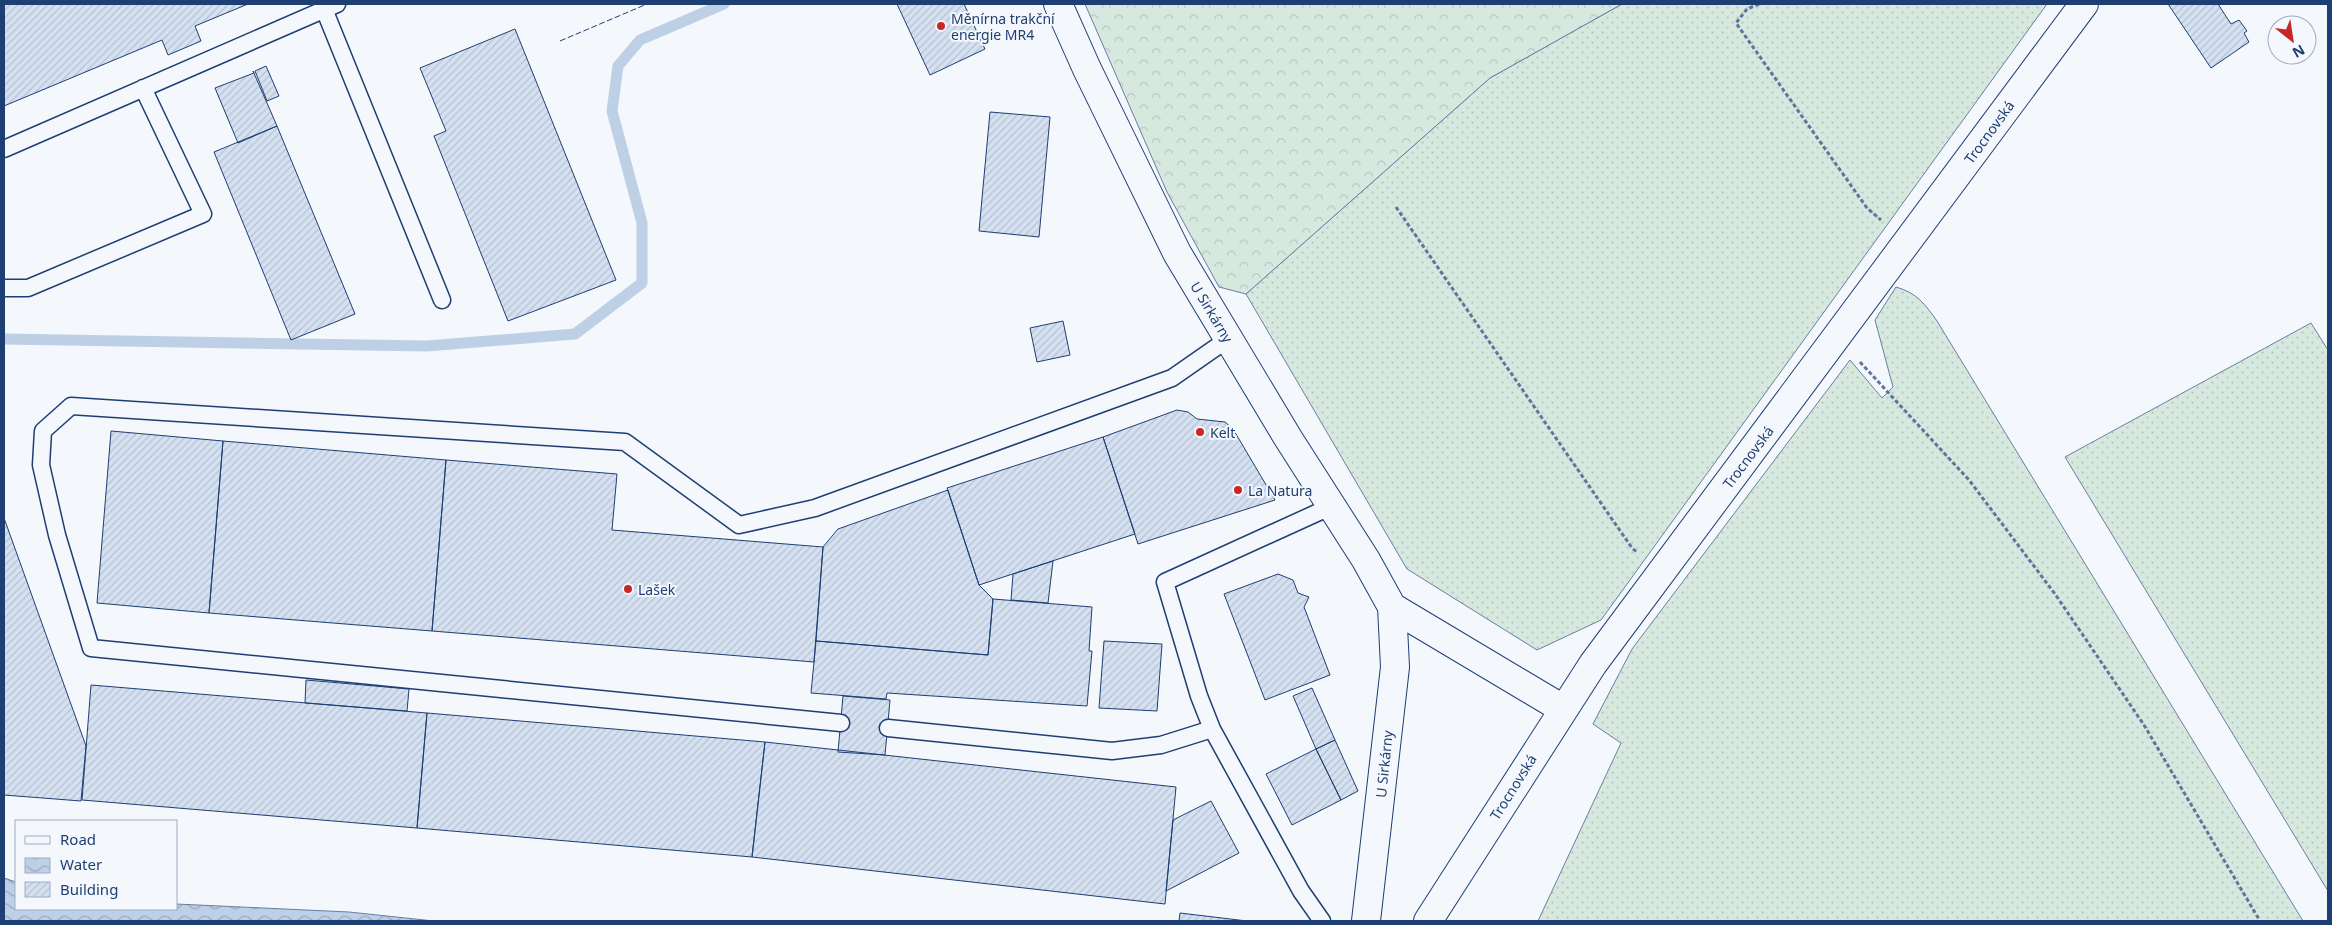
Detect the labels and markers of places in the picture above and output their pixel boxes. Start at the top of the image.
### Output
place label: Měnírna trakční energie MR4 [951,9,1055,44]
marker: Měnírna trakční energie MR4 [935,20,947,32]
place label: Kelt [1210,423,1235,442]
marker: Kelt [1194,426,1206,438]
place label: La Natura [1248,481,1312,500]
marker: La Natura [1232,484,1244,496]
place label: Lašek [638,580,676,599]
marker: Lašek [622,583,634,595]

